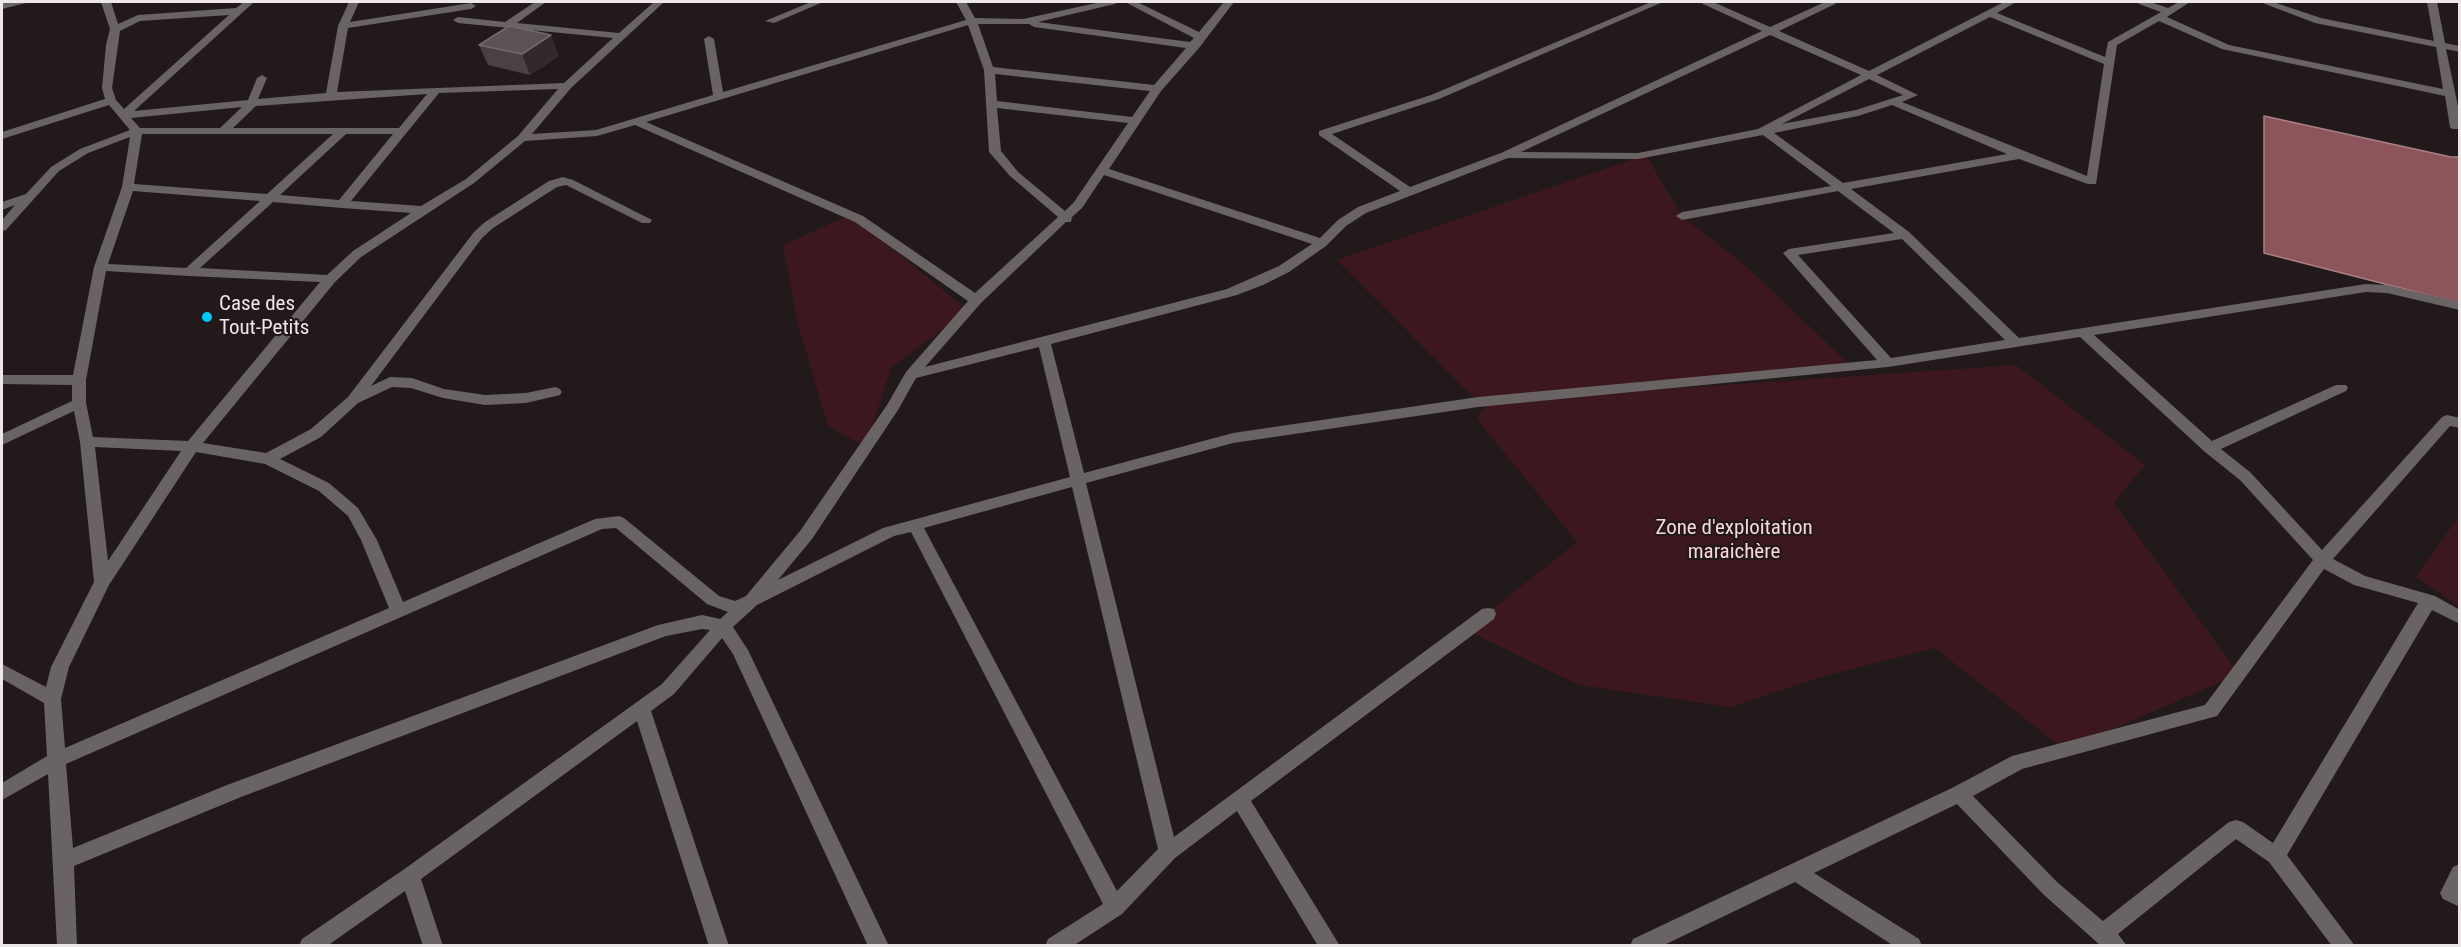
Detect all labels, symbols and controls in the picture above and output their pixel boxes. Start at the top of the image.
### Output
place label: Case des Tout-Petits [219,292,309,342]
marker: Case des Tout-Petits [200,310,214,324]
park label: Zone d'exploitation maraichère [1655,516,1813,566]

